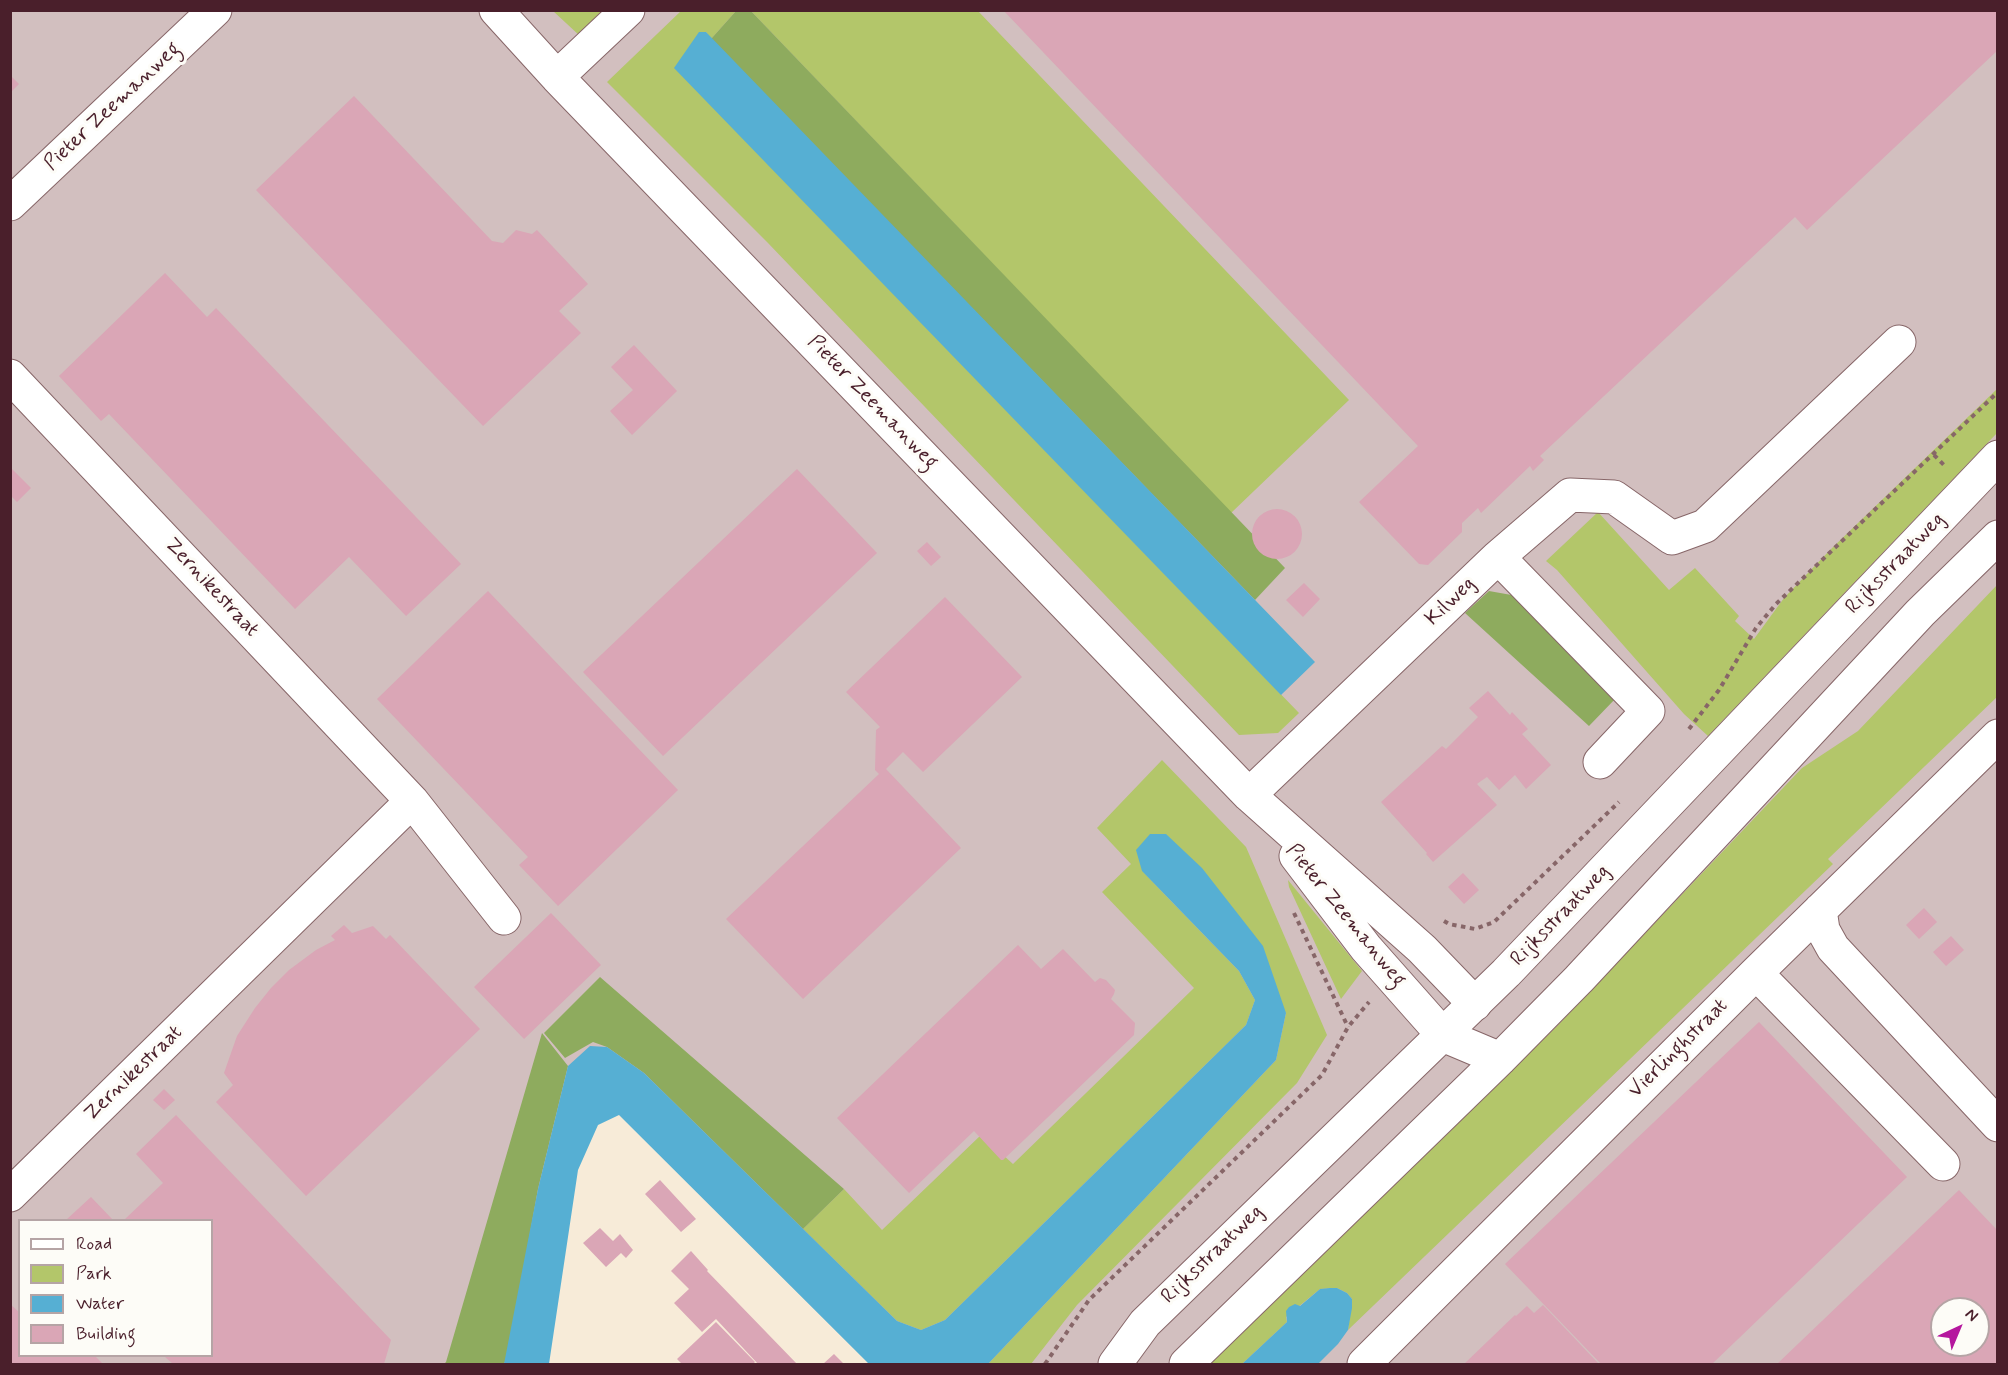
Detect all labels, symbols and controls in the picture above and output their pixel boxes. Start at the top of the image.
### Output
street label: Pieter Zeemanweg [40,37,186,177]
street label: Pieter Zeemanweg [801,330,943,476]
street label: Rijksstraatweg [1841,508,1951,620]
street label: Zernikestraat [159,533,263,643]
street label: Kilweg [1421,572,1481,632]
street label: Pieter Zeemanweg [1279,839,1411,993]
street label: Rijksstraatweg [1506,860,1616,972]
street label: Vierlinghstraat [1624,994,1734,1104]
street label: Zernikestraat [80,1021,188,1127]
street label: Rijksstraatweg [1157,1200,1269,1310]
legend [18,1219,213,1357]
text: Road [76,1232,112,1256]
text: Park [76,1262,112,1286]
text: Water [76,1292,124,1316]
north arrow [1930,1297,1990,1357]
text: N [1960,1304,1983,1326]
text: Building [76,1322,136,1346]

